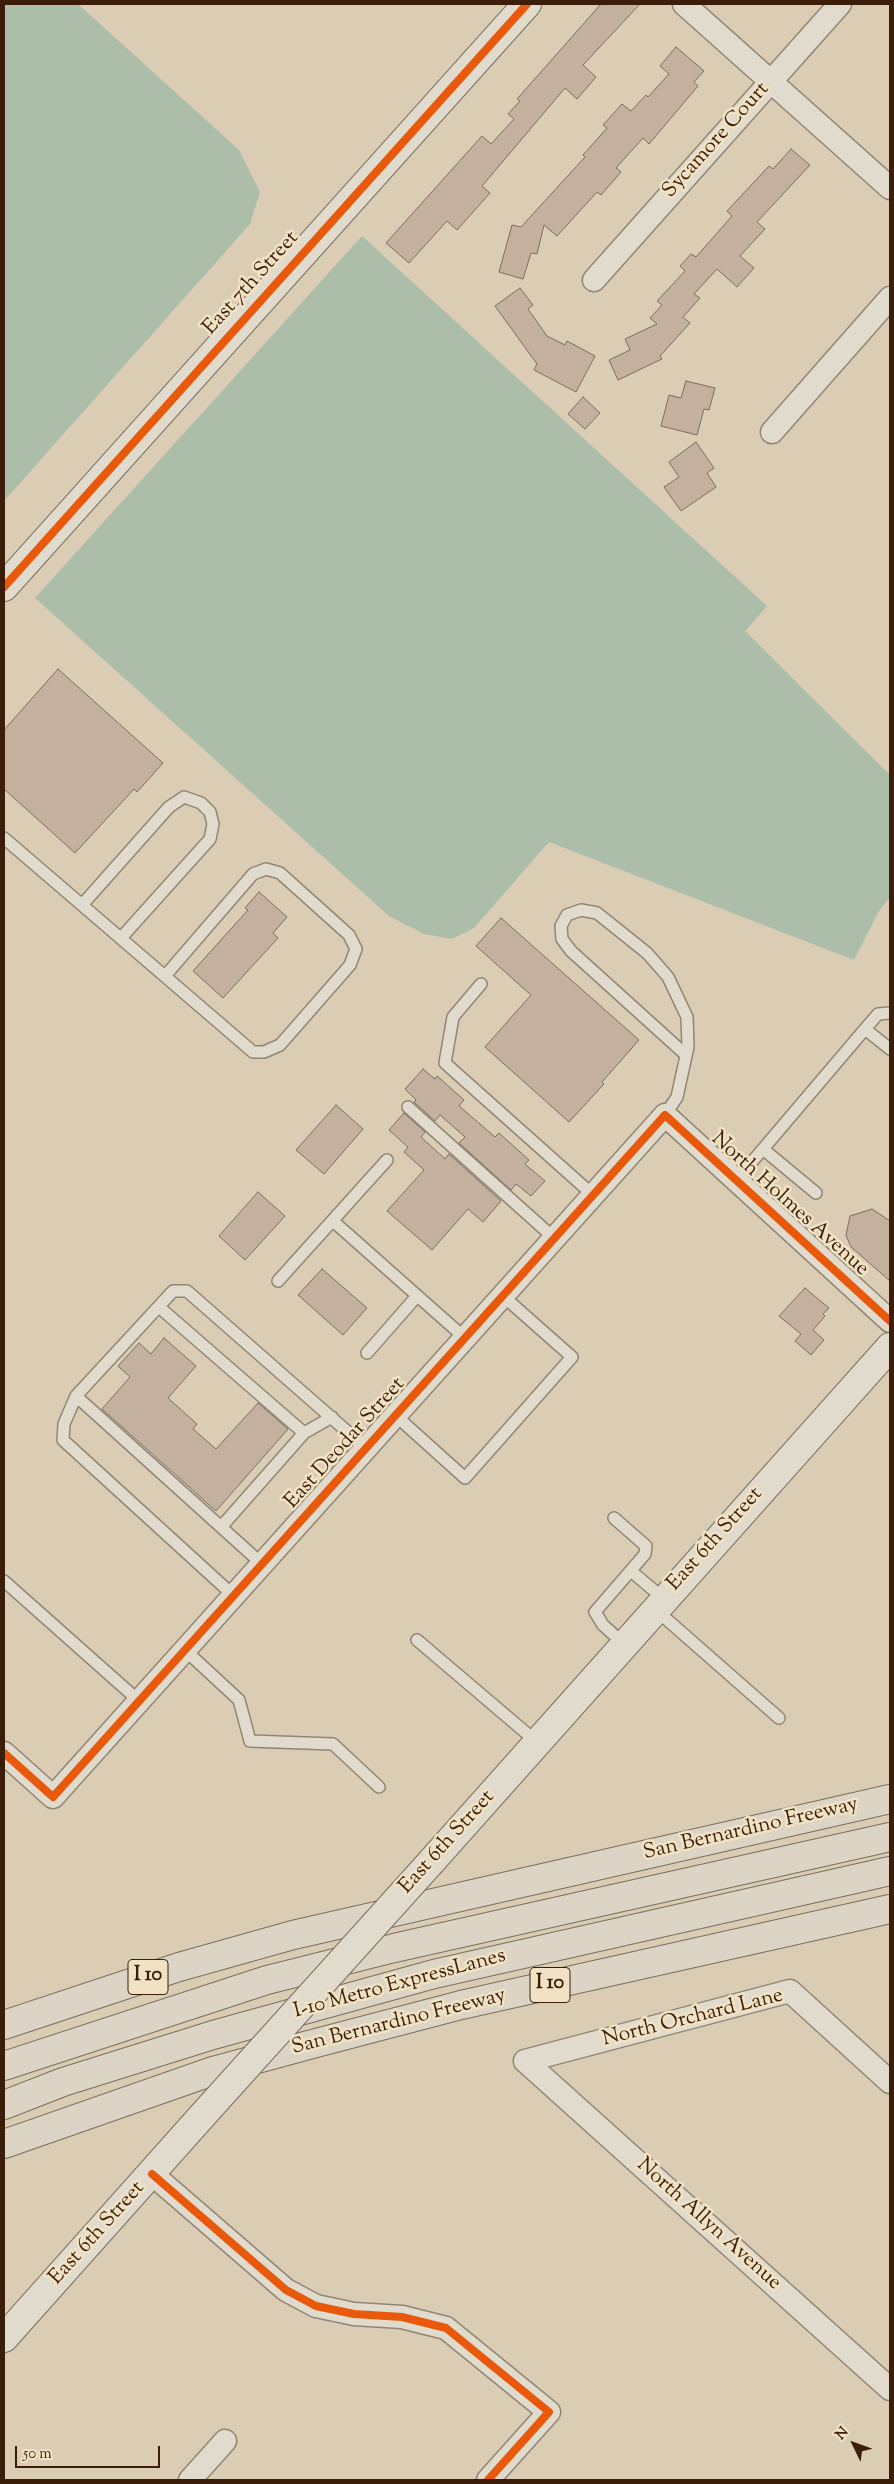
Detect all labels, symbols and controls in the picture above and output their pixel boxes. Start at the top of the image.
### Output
street label: Sycamore Court [658,78,776,204]
street label: East 7th Street [199,227,305,341]
street label: North Holmes Avenue [705,1128,873,1282]
street label: East Deodar Street [280,1373,412,1515]
street label: East 6th Street [663,1483,769,1597]
street label: East 6th Street [395,1786,501,1900]
street label: San Bernardino Freeway [641,1793,861,1867]
street label: I-10 Metro ExpressLanes [291,1945,509,2025]
road number: I 10 [128,1960,168,1994]
road number: I 10 [530,1968,570,2002]
street label: San Bernardino Freeway [289,1984,509,2062]
street label: North Orchard Lane [600,1984,786,2054]
street label: North Allyn Avenue [631,2153,785,2297]
street label: East 6th Street [45,2177,151,2291]
north arrow [829,2419,879,2469]
text: N [832,2423,854,2445]
scale bar [18,2436,162,2468]
text: 50 m [23,2444,52,2465]

